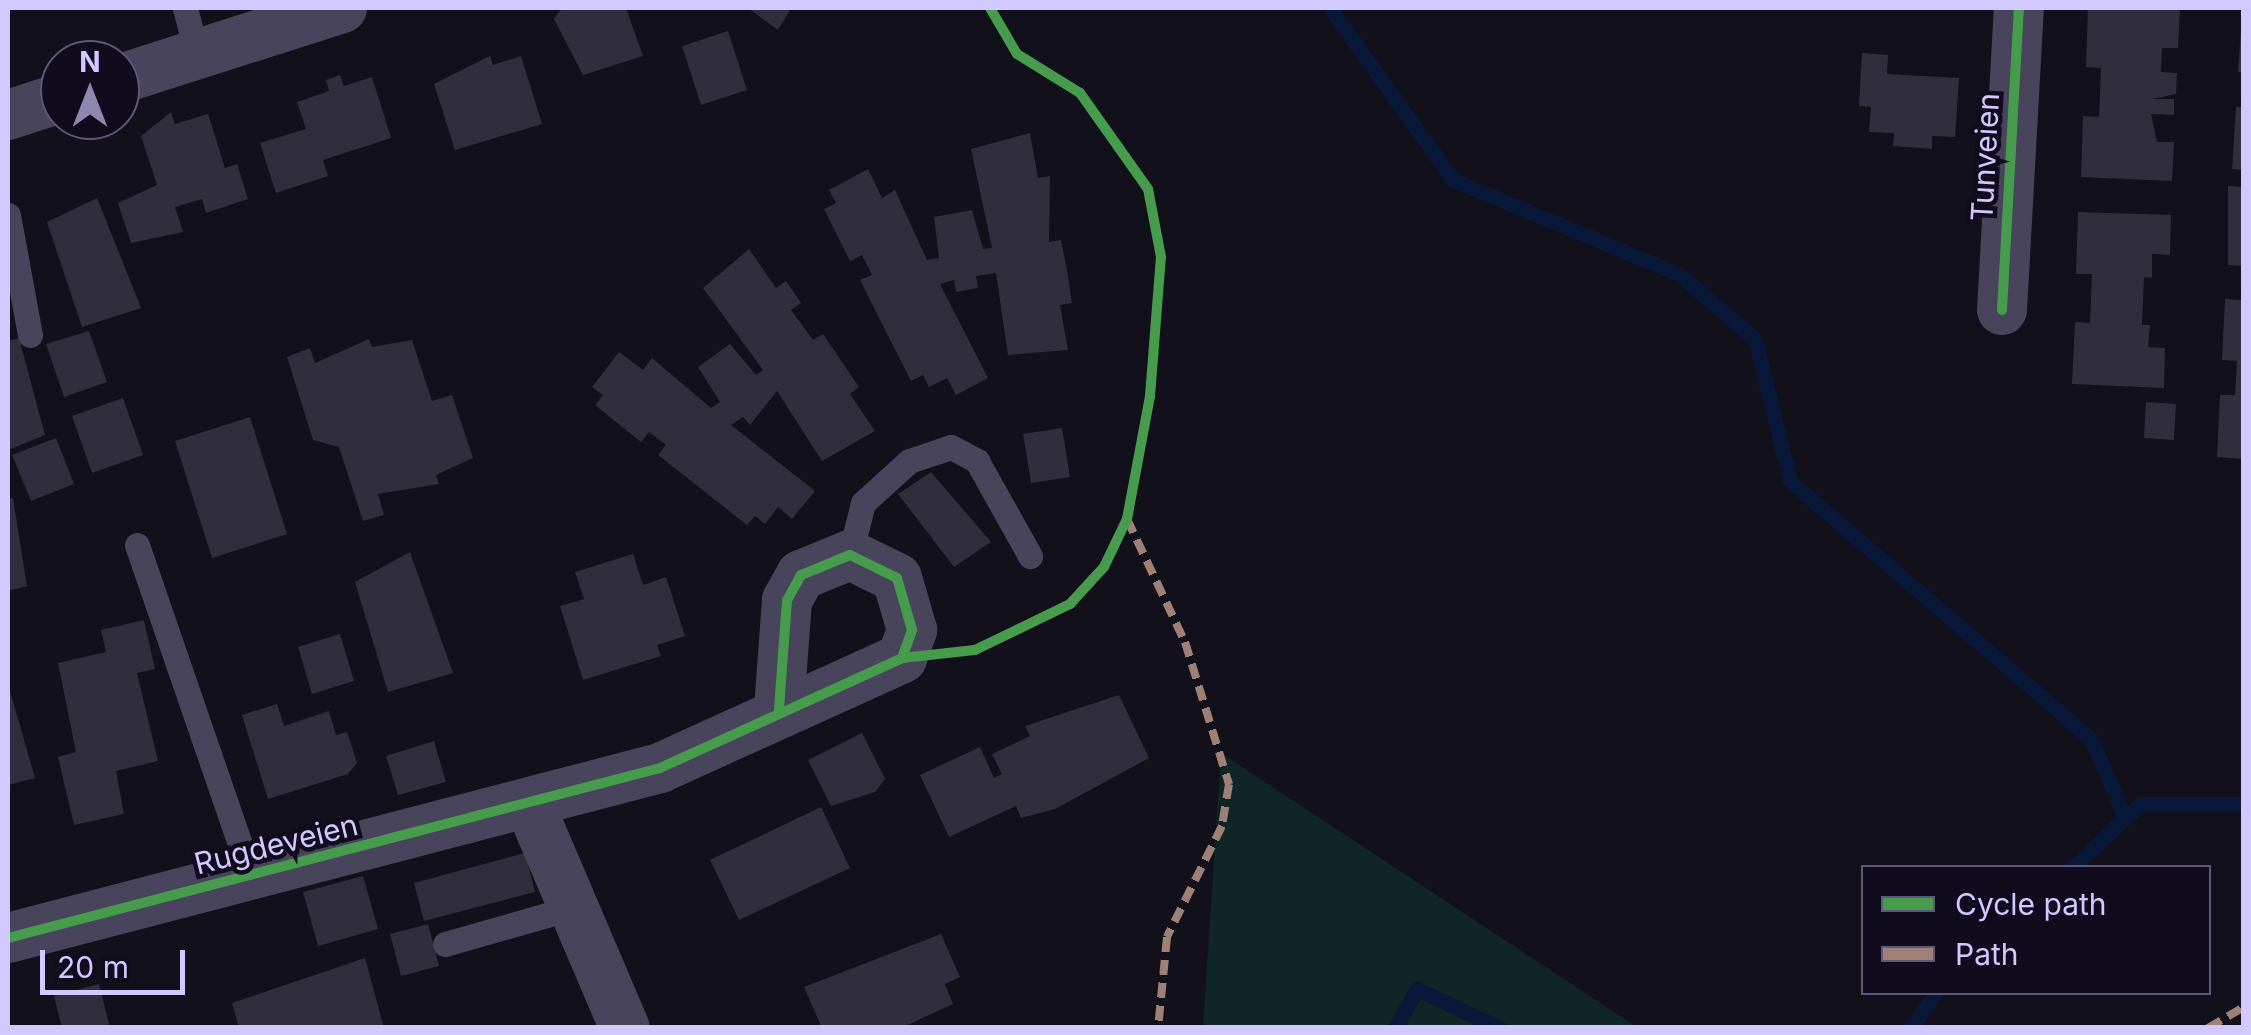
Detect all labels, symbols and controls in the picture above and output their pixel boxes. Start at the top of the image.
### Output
north arrow [40,40,140,140]
text: N [79,45,101,79]
street label: Tunveien [1964,92,2006,222]
street label: Rugdeveien [191,806,361,882]
legend [1861,865,2211,995]
text: Cycle path [1955,886,2107,922]
scale bar [45,930,190,992]
text: Path [1955,936,2019,972]
text: 20 m [57,949,129,985]

